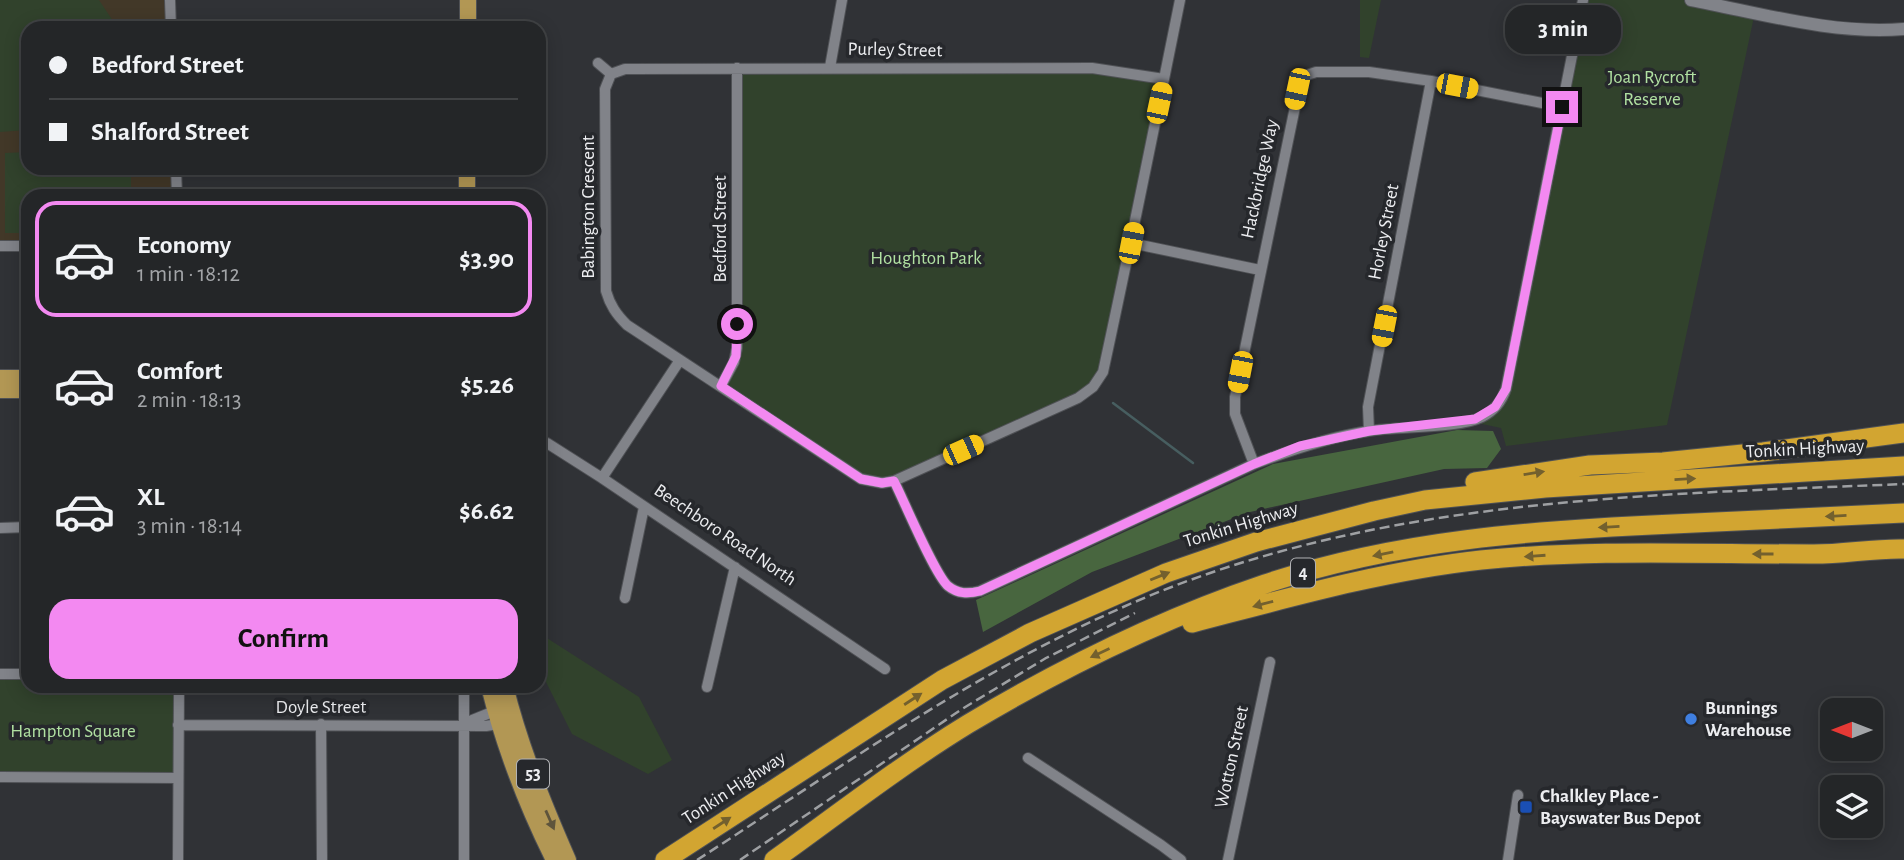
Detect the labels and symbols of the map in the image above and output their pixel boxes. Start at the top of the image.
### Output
callout: 3 min [1504,6,1620,55]
street label: Purley Street [847,40,943,60]
car [1283,66,1312,112]
park label: Joan Rycroft Reserve [1608,68,1696,109]
car [1435,72,1480,100]
car [1145,80,1174,126]
route end [1546,91,1578,123]
street label: Hackbridge Way [1238,118,1282,240]
street label: Babington Crescent [579,135,598,279]
street label: Bedford Street [711,176,730,283]
street label: Horley Street [1365,182,1403,282]
car [1117,220,1146,266]
park label: Houghton Park [870,249,982,268]
car [1370,303,1399,349]
route start [721,308,753,340]
car [1226,349,1255,395]
car [940,432,987,468]
street label: Tonkin Highway [1745,436,1865,462]
one-way arrow [1524,467,1546,478]
one-way arrow [1674,473,1696,484]
street label: Beechboro Road North [650,480,800,590]
street label: Tonkin Highway [1181,499,1301,551]
one-way arrow [1825,511,1847,522]
one-way arrow [1597,522,1619,533]
one-way arrow [1372,548,1394,559]
one-way arrow [1751,548,1773,560]
one-way arrow [1524,551,1546,562]
road number: 4 [1291,558,1315,588]
one-way arrow [1149,570,1170,581]
one-way arrow [1252,599,1274,610]
one-way arrow [1090,648,1110,659]
one-way arrow [903,692,922,705]
street label: Doyle Street [276,698,366,717]
north arrow [1820,698,1883,761]
place label: Bunnings Warehouse [1705,699,1791,740]
street label: Wotton Street [1212,704,1252,810]
marker: Bunnings Warehouse [1683,711,1699,727]
park label: Hampton Square [10,722,136,741]
street label: Tonkin Highway [679,748,789,828]
road number: 53 [517,760,549,788]
place label: Chalkley Place - Bayswater Bus Depot [1540,787,1701,828]
marker: Chalkley Place - Bayswater Bus Depot [1518,799,1534,815]
one-way arrow [544,810,556,830]
one-way arrow [712,816,732,829]

